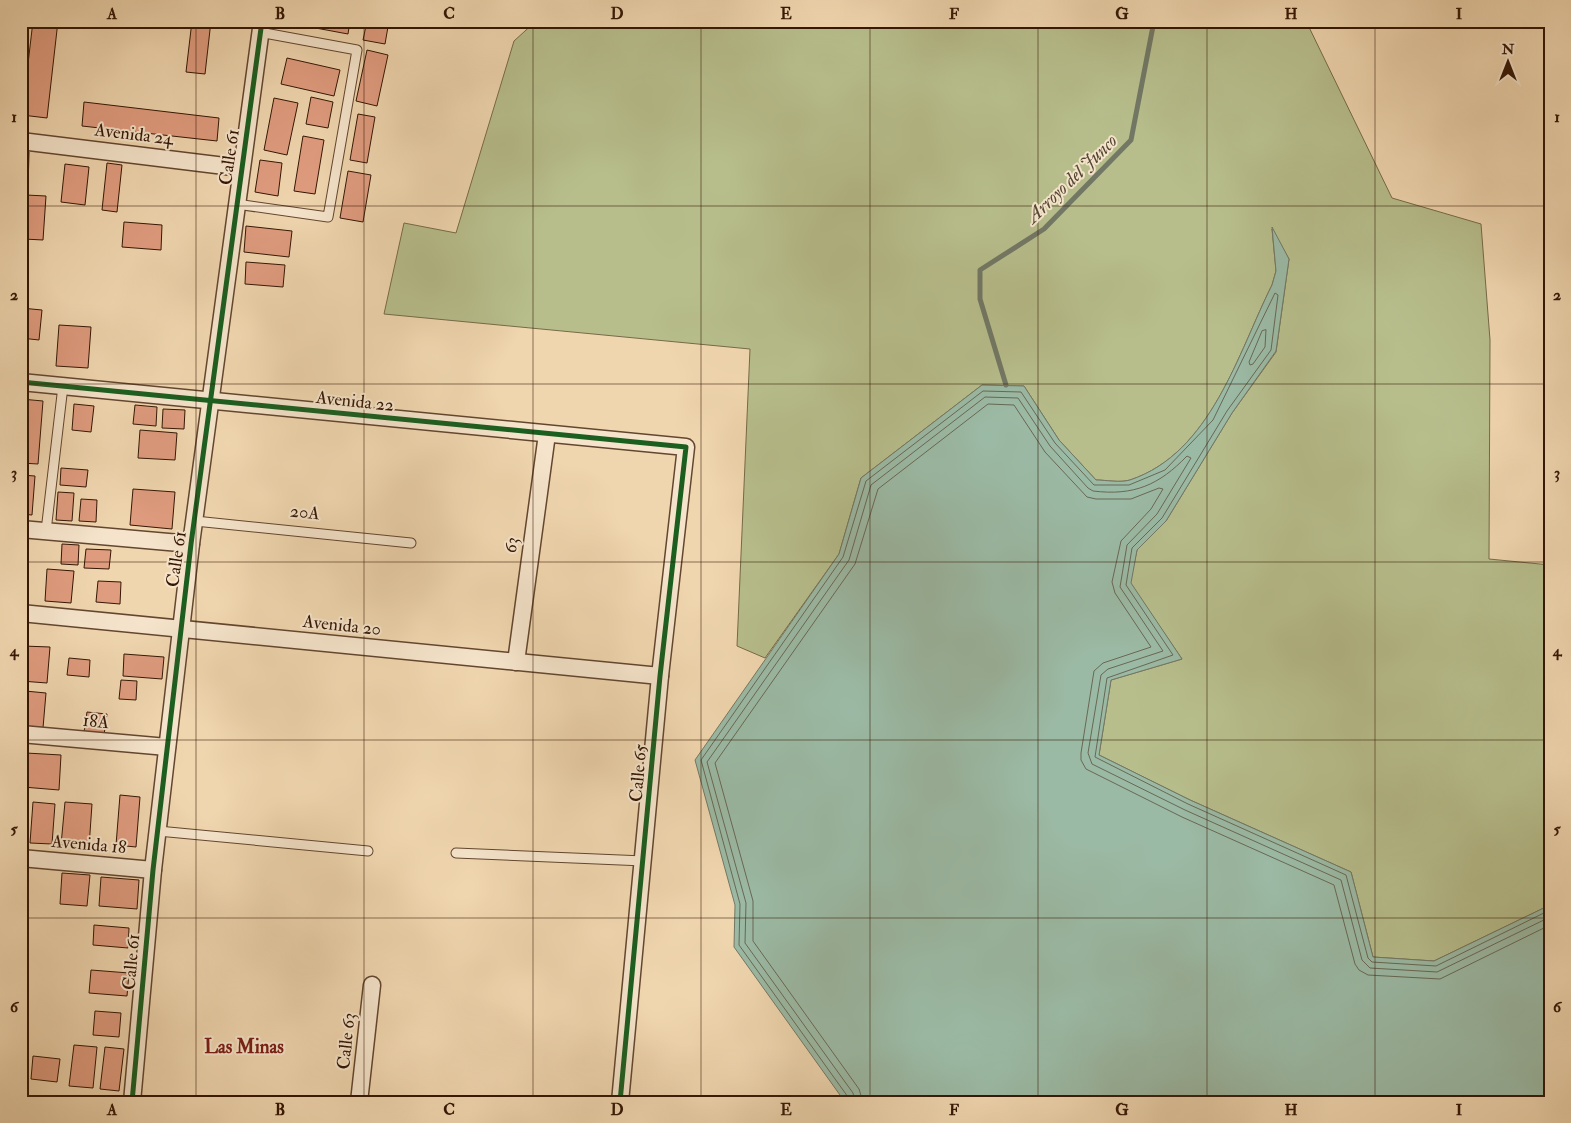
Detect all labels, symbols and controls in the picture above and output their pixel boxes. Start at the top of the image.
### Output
text: A [106,4,118,24]
text: B [275,4,285,24]
text: C [443,4,455,24]
text: D [610,4,624,24]
text: E [780,4,792,24]
text: F [949,4,959,24]
text: G [1115,4,1129,24]
text: H [1284,4,1298,24]
text: I [1456,4,1463,24]
north arrow [1484,38,1534,88]
text: N [1501,41,1515,58]
text: 1 [11,107,17,127]
text: 1 [1554,107,1560,127]
street label: Avenida 24 [92,118,176,151]
street label: Calle 61 [214,128,245,187]
water label: Arroyo del Junco [1020,129,1123,230]
text: 2 [10,285,18,305]
text: 2 [1553,285,1561,305]
street label: Avenida 22 [314,386,395,417]
text: 3 [11,463,17,483]
text: 3 [1554,463,1560,483]
street label: 20A [289,500,322,526]
street label: Calle 61 [161,530,192,589]
street label: 63 [499,536,524,555]
street label: Avenida 20 [301,610,382,641]
text: 4 [9,641,20,661]
text: 4 [1552,641,1563,661]
street label: 18A [82,709,111,734]
street label: Calle 65 [625,743,652,803]
text: 5 [10,819,18,839]
text: 5 [1553,819,1561,839]
street label: Avenida 18 [50,830,127,859]
street label: Calle 61 [118,933,145,991]
text: 6 [10,997,20,1017]
text: 6 [1553,997,1563,1017]
street label: Calle 63 [332,1012,361,1071]
district label: Las Minas [204,1035,284,1059]
text: A [106,1100,118,1120]
text: B [275,1100,285,1120]
text: C [443,1100,455,1120]
text: D [610,1100,624,1120]
text: E [780,1100,792,1120]
text: F [949,1100,959,1120]
text: G [1115,1100,1129,1120]
text: H [1284,1100,1298,1120]
text: I [1456,1100,1463,1120]

